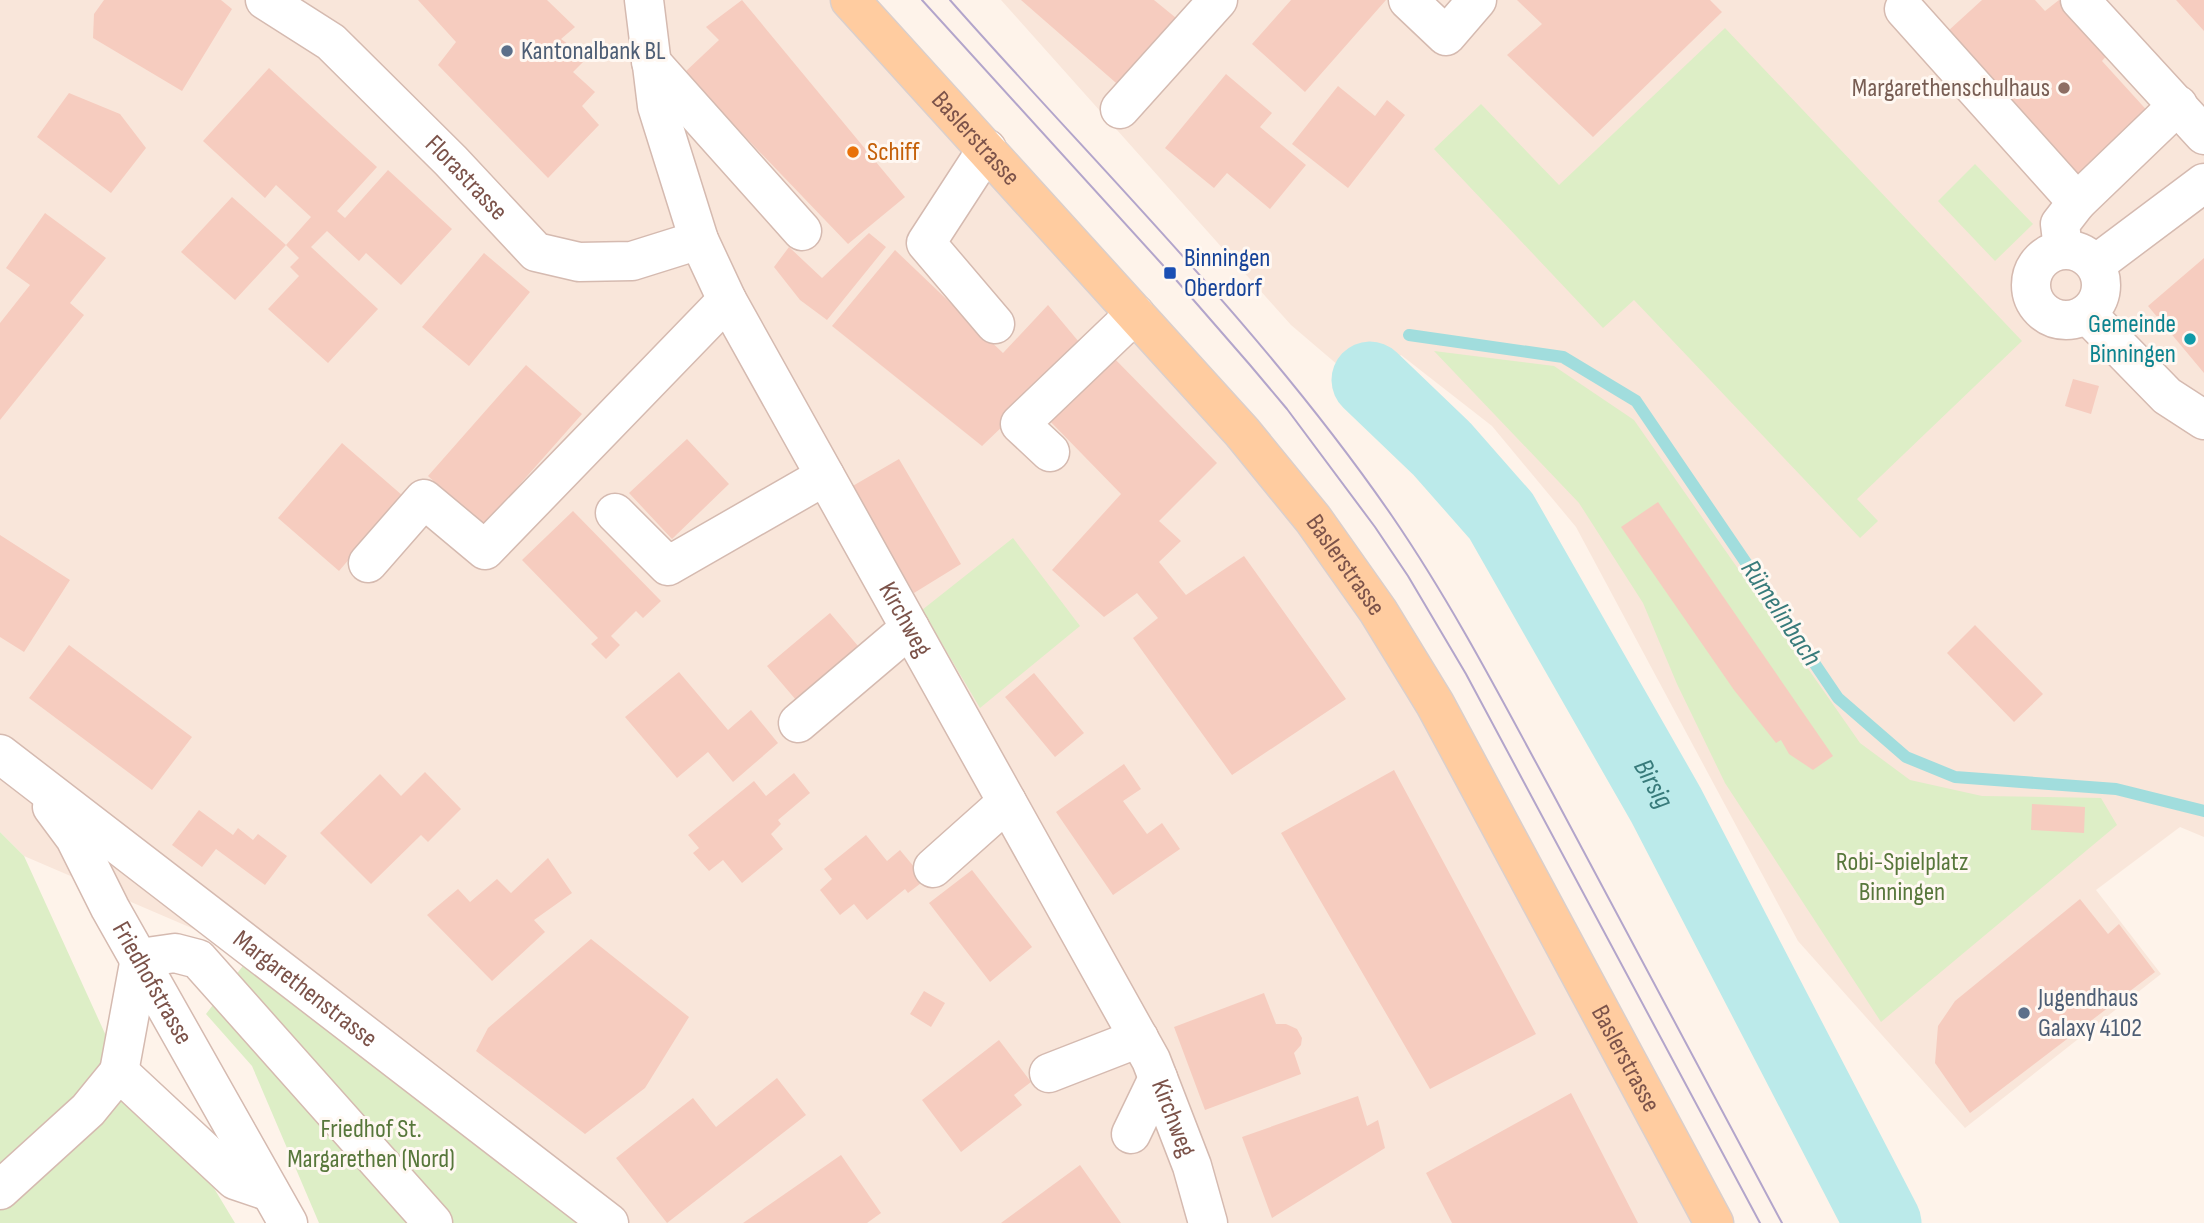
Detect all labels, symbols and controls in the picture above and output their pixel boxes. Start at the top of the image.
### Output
place label: Kantonalbank BL [521,36,666,67]
marker: Kantonalbank BL [499,43,515,59]
place label: Margarethenschulhaus [1852,73,2050,104]
marker: Margarethenschulhaus [2056,80,2072,96]
street label: Baslerstrasse [925,85,1026,192]
street label: Florastrasse [419,129,514,227]
place label: Schiff [867,137,919,168]
marker: Schiff [845,144,861,160]
place label: Binningen Oberdorf [1184,243,1270,304]
marker: Binningen Oberdorf [1162,265,1178,281]
place label: Gemeinde Binningen [2088,309,2176,370]
marker: Gemeinde Binningen [2182,331,2198,347]
street label: Baslerstrasse [1299,508,1392,622]
water label: Rümelinbach [1734,554,1829,672]
street label: Kirchweg [872,577,938,662]
water label: Birsig [1627,753,1681,814]
park label: Robi-Spielplatz Binningen [1836,847,1968,908]
street label: Friedhofstrasse [105,916,199,1050]
street label: Margarethenstrasse [227,924,383,1054]
place label: Jugendhaus Galaxy 4102 [2037,983,2142,1044]
street label: Baslerstrasse [1584,1000,1667,1117]
marker: Jugendhaus Galaxy 4102 [2016,1005,2032,1021]
street label: Kirchweg [1144,1075,1202,1161]
park label: Friedhof St. Margarethen (Nord) [287,1114,455,1175]

